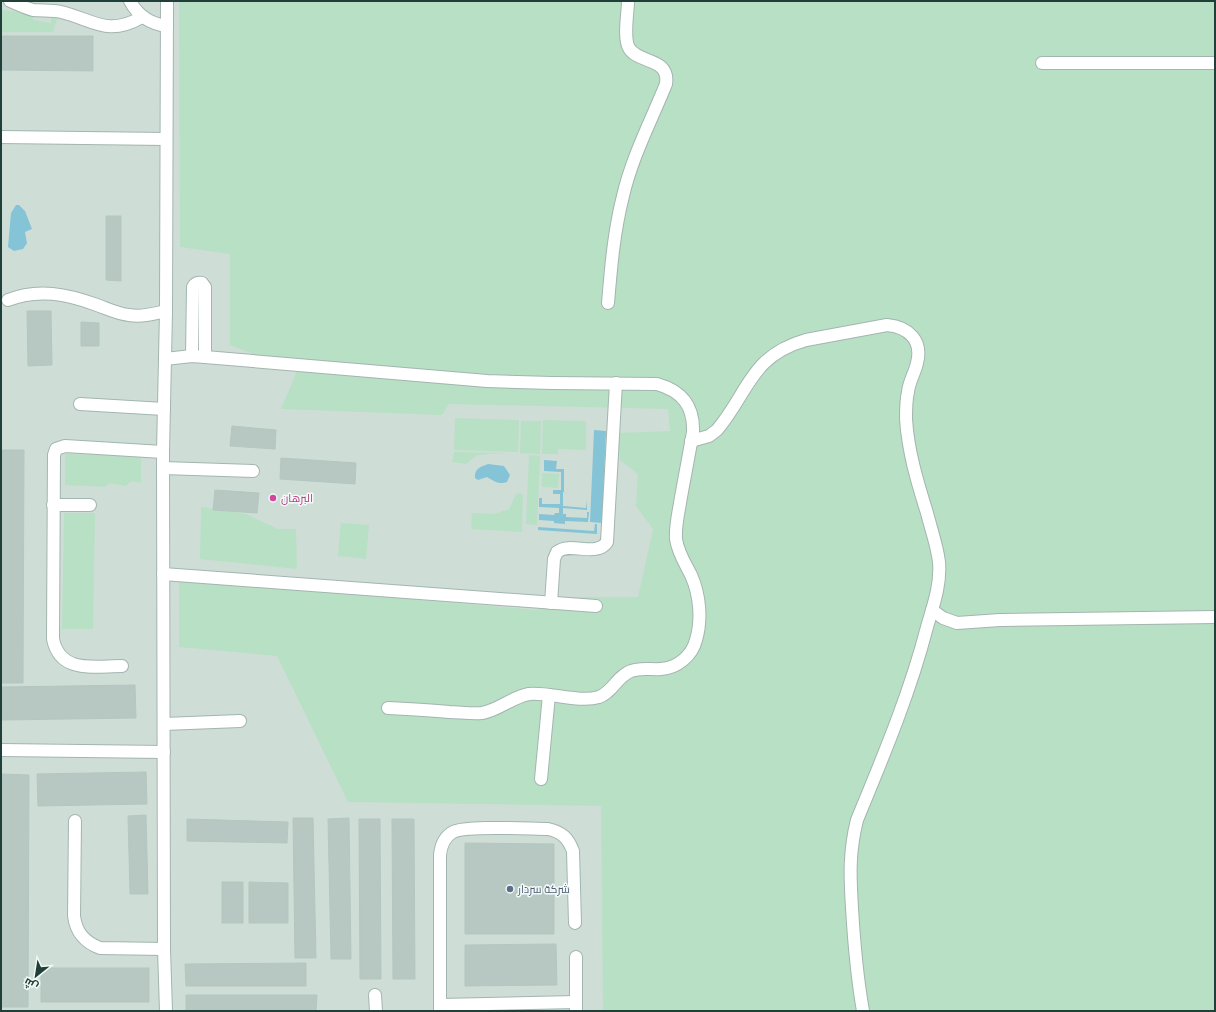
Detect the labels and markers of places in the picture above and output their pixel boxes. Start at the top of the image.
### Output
place label: البرهان [281,491,313,505]
marker: البرهان [268,493,278,503]
place label: شركة سردار [517,882,570,896]
marker: شركة سردار [505,884,515,894]

